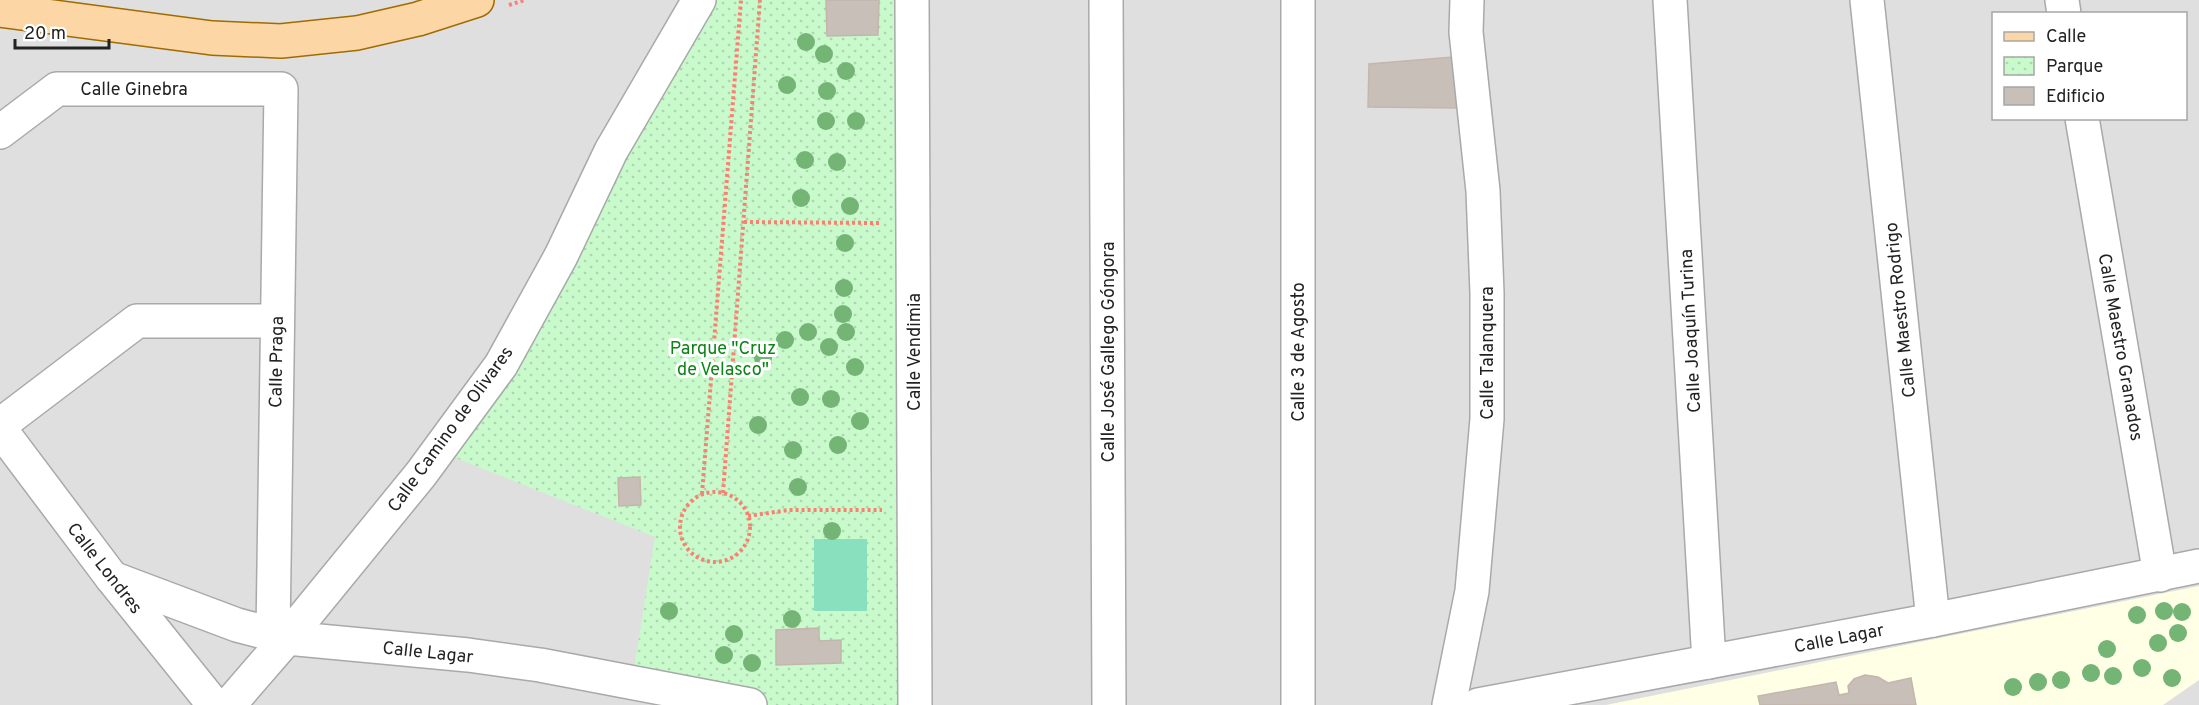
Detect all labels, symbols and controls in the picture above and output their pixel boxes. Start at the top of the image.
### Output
scale bar [15,12,110,50]
legend [1992,12,2187,120]
text: 20 m [24,23,66,46]
text: Calle [2046,26,2086,49]
text: Parque [2046,56,2103,79]
street label: Calle Ginebra [80,79,188,102]
text: Edificio [2046,86,2105,109]
street label: Calle Maestro Rodrigo [1881,221,1922,399]
street label: Calle José Gallego Góngora [1098,242,1121,462]
street label: Calle Joaquín Turina [1676,248,1707,413]
street label: Calle Maestro Granados [2092,252,2147,443]
street label: Calle 3 de Agosto [1288,282,1311,422]
street label: Calle Talanquera [1477,286,1500,420]
street label: Calle Vendimia [904,293,927,411]
street label: Calle Praga [265,316,290,408]
park label: Parque "Cruz de Velasco" [670,338,776,382]
street label: Calle Camino de Olivares [383,342,519,517]
street label: Calle Londres [61,519,147,619]
street label: Calle Lagar [1792,619,1886,659]
street label: Calle Lagar [381,637,474,670]

